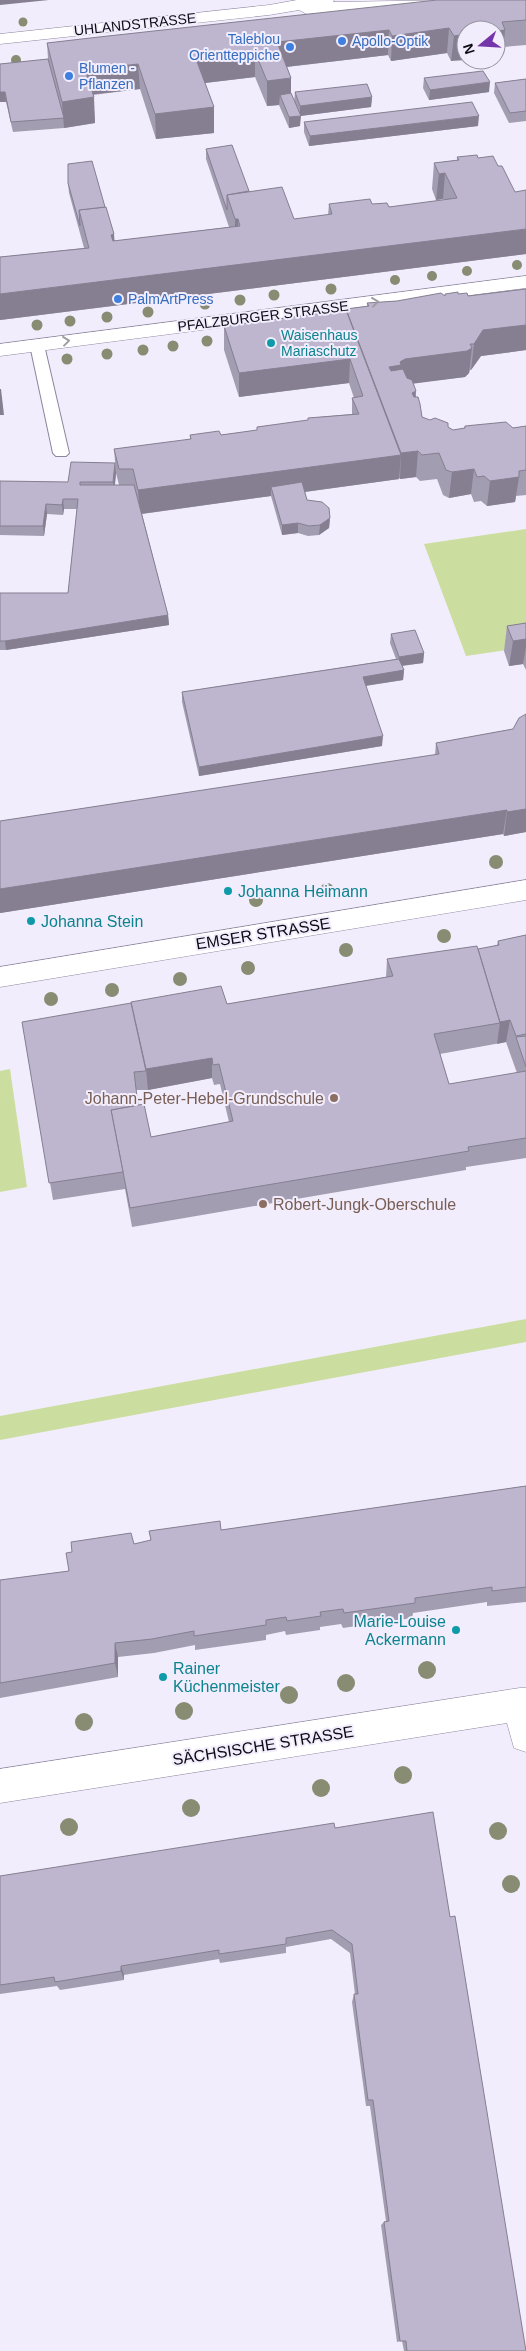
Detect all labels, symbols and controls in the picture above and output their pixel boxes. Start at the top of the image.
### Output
street label: UHLANDSTRASSE [73,10,197,38]
north arrow [456,20,506,70]
place label: Taleblou Orientteppiche [189,31,280,63]
place label: Apollo-Optik [352,33,429,49]
marker: Apollo-Optik [336,35,348,47]
marker: Taleblou Orientteppiche [284,41,296,53]
text: N [459,42,478,56]
place label: Blumen - Pflanzen [79,60,135,92]
marker: Blumen - Pflanzen [63,70,75,82]
place label: PalmArtPress [128,291,214,307]
marker: PalmArtPress [112,293,124,305]
one-way arrow [371,297,379,308]
street label: PFALZBURGER STRASSE [177,298,349,334]
place label: Waisenhaus Mariaschutz [281,327,358,359]
one-way arrow [61,337,70,347]
marker: Waisenhaus Mariaschutz [265,337,277,349]
place label: Johanna Heimann [238,883,368,900]
marker: Johanna Heimann [222,885,234,897]
place label: Johanna Stein [41,913,143,930]
street label: EMSER STRASSE [195,914,332,953]
marker: Johanna Stein [25,915,37,927]
place label: Johann-Peter-Hebel-Grundschule [85,1090,324,1107]
marker: Johann-Peter-Hebel-Grundschule [328,1092,340,1104]
place label: Robert-Jungk-Oberschule [273,1196,456,1213]
marker: Robert-Jungk-Oberschule [257,1198,269,1210]
place label: Marie-Louise Ackermann [354,1613,446,1648]
marker: Marie-Louise Ackermann [450,1624,462,1636]
place label: Rainer Küchenmeister [173,1660,280,1695]
marker: Rainer Küchenmeister [157,1671,169,1683]
street label: SÄCHSISCHE STRASSE [171,1723,355,1768]

